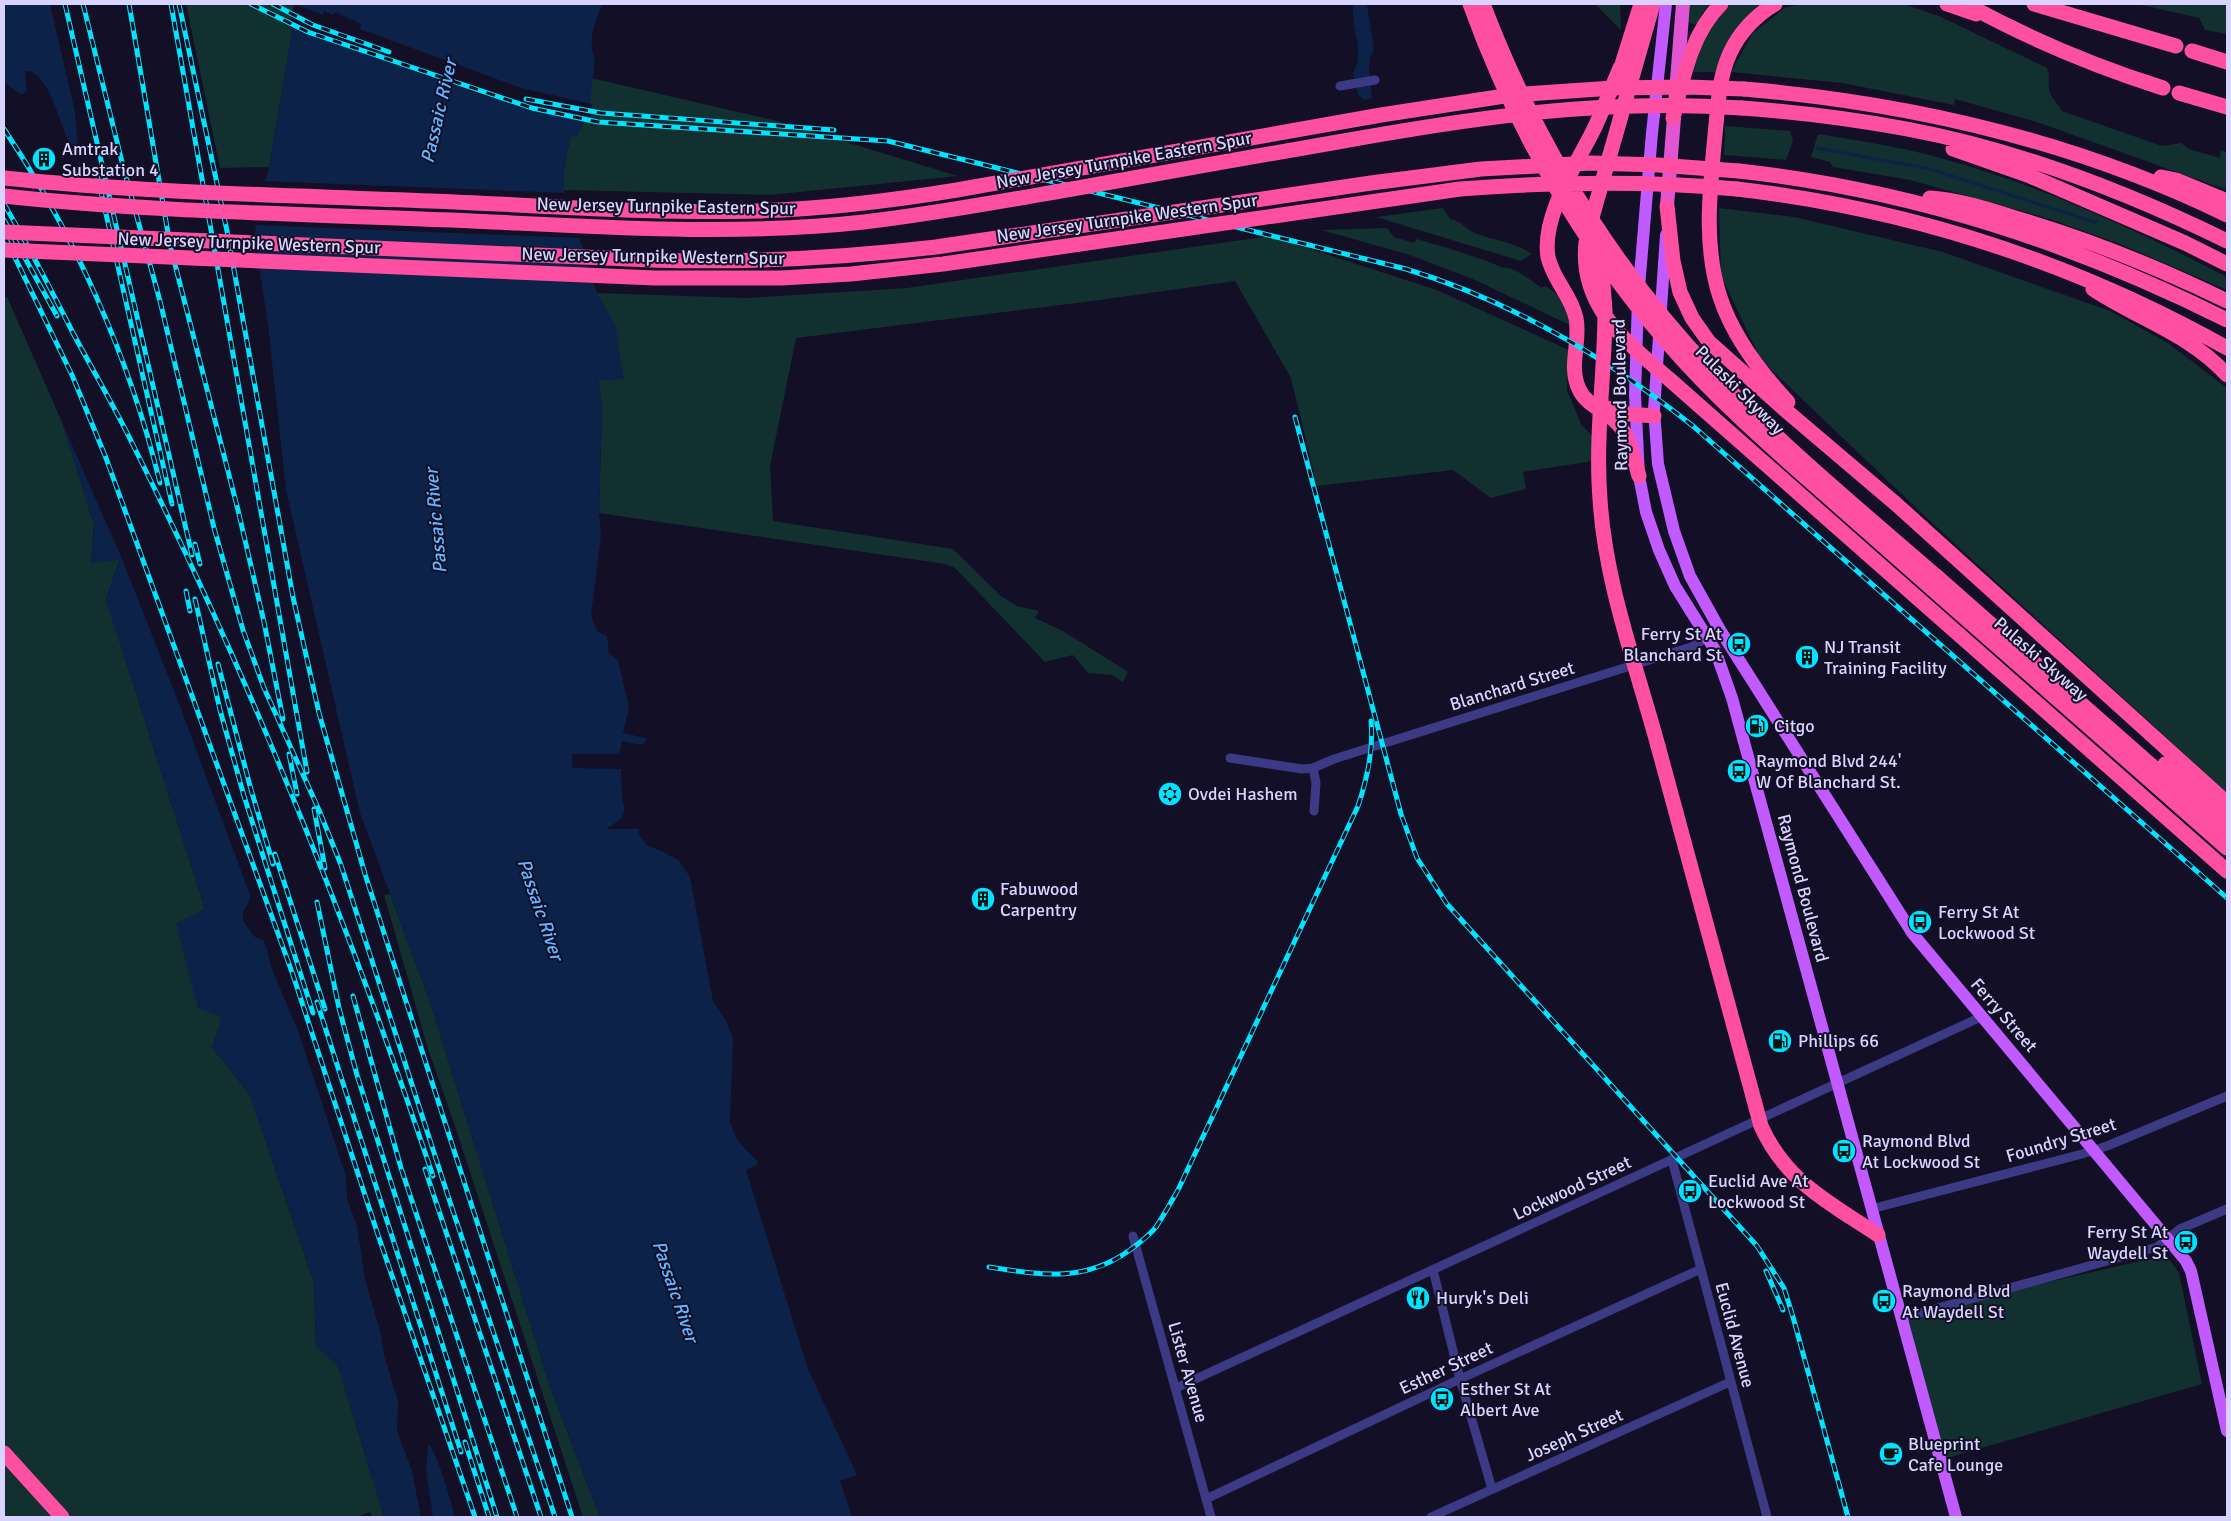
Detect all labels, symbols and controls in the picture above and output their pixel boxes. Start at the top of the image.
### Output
water label: Passaic River [415,54,463,165]
street label: New Jersey Turnpike Eastern Spur [995,127,1254,193]
place label: Amtrak Substation 4 [62,138,159,181]
building icon: Amtrak Substation 4 [31,146,57,172]
street label: New Jersey Turnpike Western Spur [995,189,1259,247]
street label: New Jersey Turnpike Eastern Spur [536,193,796,219]
street label: New Jersey Turnpike Western Spur [117,227,381,259]
street label: New Jersey Turnpike Western Spur [521,243,785,269]
street label: Raymond Boulevard [1608,319,1632,471]
street label: Pulaski Skyway [1691,341,1790,440]
water label: Passaic River [419,464,453,575]
street label: Pulaski Skyway [1989,612,2093,706]
place label: Ferry St At Blanchard St [1623,623,1722,666]
bus stop icon: Ferry St At Blanchard St [1726,631,1752,657]
place label: NJ Transit Training Facility [1824,636,1947,679]
building icon: NJ Transit Training Facility [1794,644,1820,670]
street label: Blanchard Street [1447,657,1577,715]
fuel station icon: Citgo [1744,713,1770,739]
place label: Citgo [1774,715,1815,737]
place label: Raymond Blvd 244' W Of Blanchard St. [1756,750,1901,793]
bus stop icon: Raymond Blvd 244' W Of Blanchard St. [1726,758,1752,784]
synagogue icon: Ovdei Hashem [1157,781,1183,807]
place label: Ovdei Hashem [1188,783,1298,805]
street label: Raymond Boulevard [1773,812,1833,964]
water label: Passaic River [511,855,570,966]
place label: Fabuwood Carpentry [1000,878,1078,921]
building icon: Fabuwood Carpentry [970,886,996,912]
place label: Ferry St At Lockwood St [1938,901,2035,944]
bus stop icon: Ferry St At Lockwood St [1907,909,1933,935]
street label: Ferry Street [1966,973,2042,1057]
fuel station icon: Phillips 66 [1767,1028,1793,1054]
place label: Phillips 66 [1798,1030,1879,1052]
street label: Foundry Street [2003,1113,2119,1167]
place label: Raymond Blvd At Lockwood St [1862,1130,1980,1173]
bus stop icon: Raymond Blvd At Lockwood St [1831,1138,1857,1164]
street label: Lockwood Street [1509,1151,1635,1225]
place label: Euclid Ave At Lockwood St [1708,1170,1808,1213]
bus stop icon: Euclid Ave At Lockwood St [1677,1178,1703,1204]
place label: Ferry St At Waydell St [2087,1221,2168,1264]
bus stop icon: Ferry St At Waydell St [2173,1229,2199,1255]
water label: Passaic River [646,1237,705,1348]
street label: Euclid Avenue [1710,1280,1760,1390]
place label: Raymond Blvd At Waydell St [1902,1280,2011,1323]
restaurant icon: Huryk's Deli [1405,1285,1431,1311]
place label: Huryk's Deli [1436,1287,1529,1309]
bus stop icon: Raymond Blvd At Waydell St [1871,1288,1897,1314]
street label: Lister Avenue [1163,1319,1213,1425]
street label: Esther Street [1396,1337,1496,1399]
place label: Esther St At Albert Ave [1460,1378,1551,1421]
bus stop icon: Esther St At Albert Ave [1429,1386,1455,1412]
street label: Joseph Street [1522,1404,1626,1466]
place label: Blueprint Cafe Lounge [1908,1433,2003,1476]
cafe icon: Blueprint Cafe Lounge [1878,1441,1904,1467]

